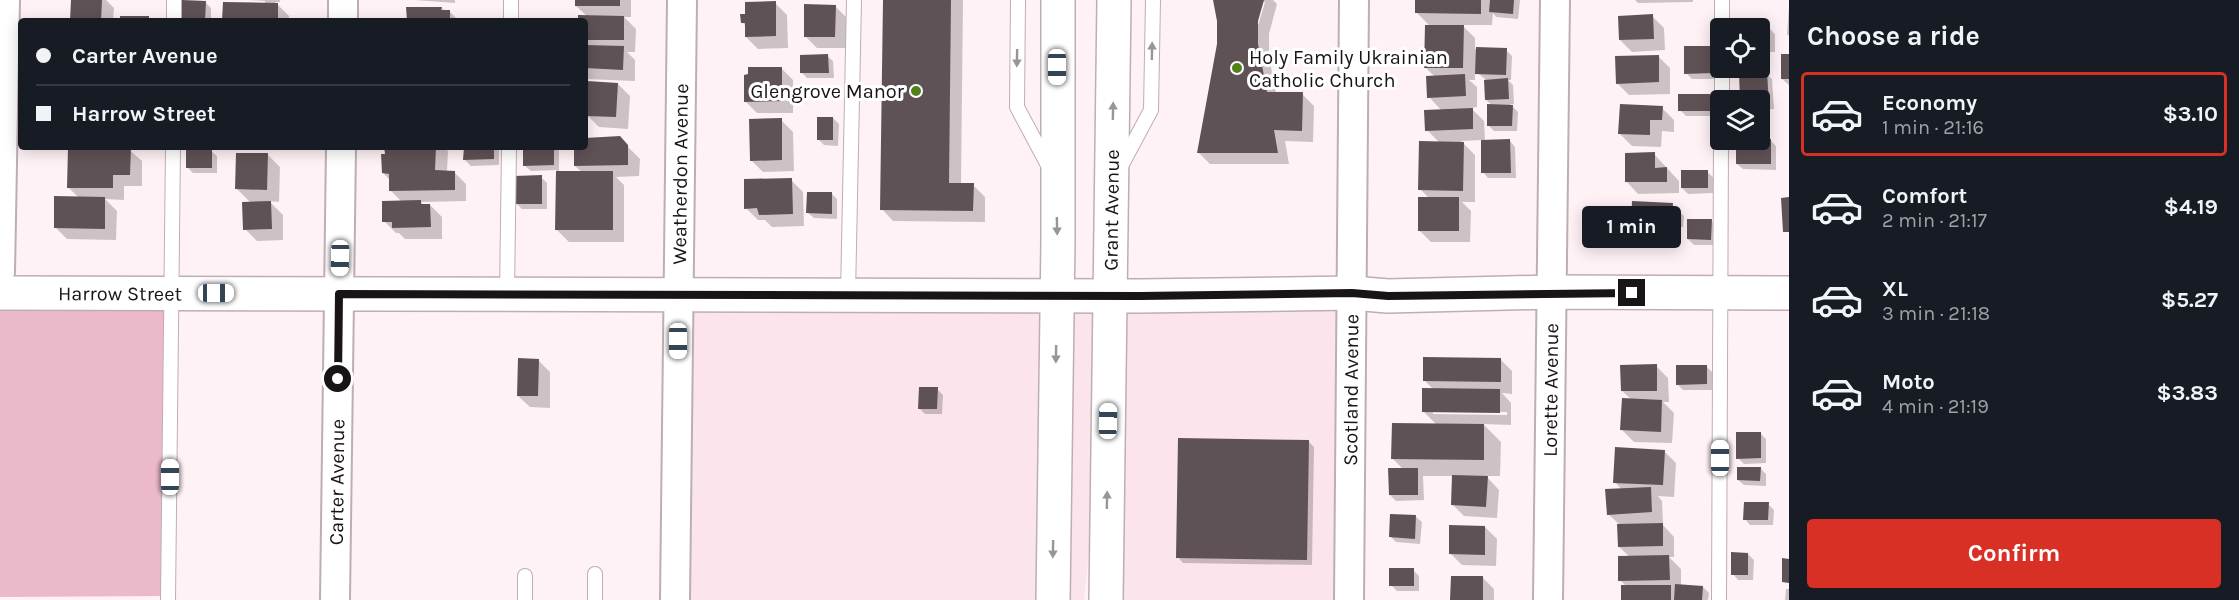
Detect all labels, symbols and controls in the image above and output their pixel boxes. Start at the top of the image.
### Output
map controls [1710,18,1770,150]
button: locate [1710,18,1770,78]
text: Choose a ride [1807,20,1980,52]
one-way arrow [1147,41,1157,60]
text: Carter Avenue [72,43,218,69]
place label: Holy Family Ukrainian Catholic Church [1249,46,1448,92]
one-way arrow [1012,49,1022,68]
car [1048,49,1066,85]
marker: Holy Family Ukrainian Catholic Church [1230,61,1244,75]
place label: Glengrove Manor [750,80,905,103]
street label: Weatherdon Avenue [668,83,693,265]
marker: Glengrove Manor [909,84,923,98]
icon: car [1810,87,1864,141]
button: layers [1710,90,1770,150]
text: Economy [1882,90,1977,116]
text: Harrow Street [72,101,216,127]
one-way arrow [1108,101,1118,120]
text: $3.10 [2163,101,2218,127]
text: 1 min · 21:16 [1882,116,1984,139]
street label: Grant Avenue [1099,149,1124,271]
icon: car [1810,180,1864,234]
text: Comfort [1882,183,1967,209]
text: $4.19 [2164,194,2218,220]
callout: 1 min [1582,206,1682,248]
text: 2 min · 21:17 [1882,209,1987,232]
text: 1 min [1606,215,1657,238]
one-way arrow [1052,217,1062,236]
car [331,240,349,276]
icon: car [1810,273,1864,327]
text: XL [1882,276,1908,302]
route end [1618,279,1645,306]
street label: Harrow Street [58,282,182,305]
car [198,284,234,302]
text: $5.27 [2161,287,2218,313]
text: 3 min · 21:18 [1882,302,1990,325]
street label: Scotland Avenue [1339,314,1363,466]
car [669,323,687,359]
street label: Lorette Avenue [1539,323,1563,457]
one-way arrow [1051,344,1061,363]
route start [324,365,351,392]
icon: car [1810,366,1864,420]
text: Moto [1882,369,1935,395]
text: $3.83 [2157,380,2218,406]
text: 4 min · 21:19 [1882,395,1989,418]
car [1099,403,1117,439]
street label: Carter Avenue [325,419,349,545]
car [1711,440,1729,476]
car [161,459,179,495]
one-way arrow [1102,490,1112,509]
button: Confirm [1807,519,2221,588]
one-way arrow [1048,539,1058,558]

